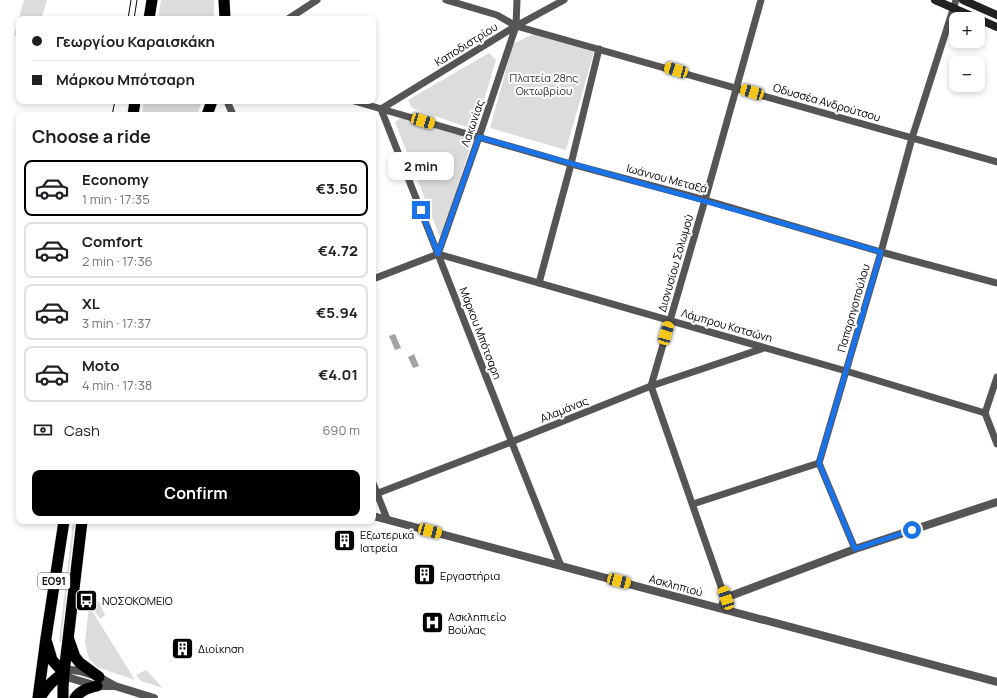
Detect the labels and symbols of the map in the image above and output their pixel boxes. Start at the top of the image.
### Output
street label: Καποδιστρίου [432,19,500,69]
car [663,61,689,79]
park label: Πλατεία 28ης Οκτωβρίου [510,70,578,98]
street label: Οδυσσέα Ανδρούτσου [771,79,883,125]
car [739,83,765,101]
street label: Λακωνίας [457,97,487,149]
car [410,112,436,130]
callout: 2 min [388,152,454,180]
street label: Ιωάννου Μεταξά [625,160,709,196]
route end [412,201,430,219]
street label: Διονυσίου Σολωμού [654,212,696,314]
street label: Παπαρηγοπούλου [833,262,873,354]
street label: Μάρκου Μπότσαρη [457,285,505,381]
street label: Λάμπρου Κατσώνη [680,305,774,345]
car [657,320,675,346]
street label: Αλαμάνας [538,393,590,425]
route start [903,521,921,539]
car [417,522,443,540]
building icon: Εξωτερικά Ιατρεία [331,527,357,553]
place label: Εξωτερικά Ιατρεία [360,527,414,555]
building icon: Εργαστήρια [411,562,437,588]
place label: Εργαστήρια [440,568,500,583]
street label: Ασκληπιού [647,571,705,599]
car [606,572,632,590]
road number: ΕΟ91 [38,573,70,589]
car [716,585,736,611]
bus stop icon: ΝΟΣΟΚΟΜΕΙΟ [73,587,99,613]
place label: ΝΟΣΟΚΟΜΕΙΟ [102,593,173,608]
hospital icon: Ασκληπιείο Βούλας [419,609,445,635]
place label: Ασκληπιείο Βούλας [448,609,507,637]
building icon: Διοίκηση [170,635,196,661]
place label: Διοίκηση [198,641,244,656]

